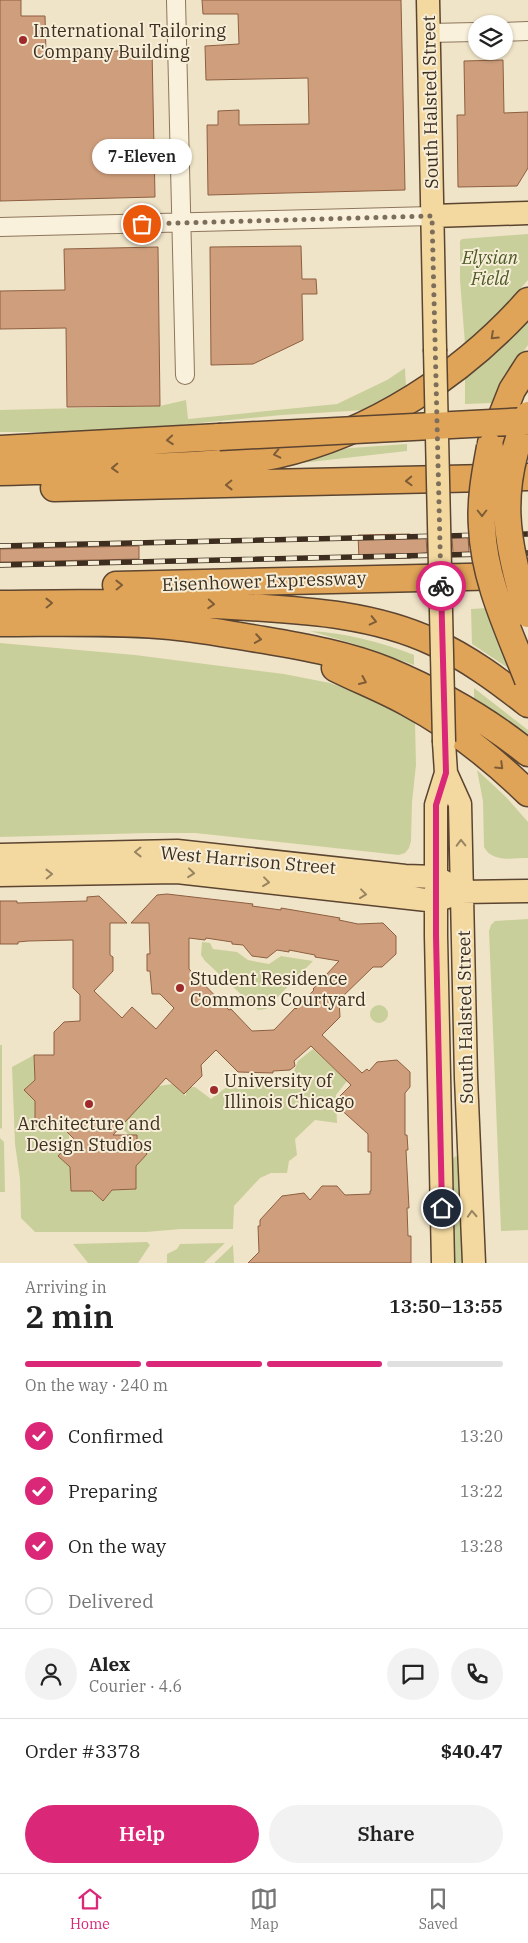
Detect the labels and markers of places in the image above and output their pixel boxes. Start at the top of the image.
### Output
place label: International Tailoring Company Building [33,19,226,63]
marker: International Tailoring Company Building [17,34,29,46]
callout: 7-Eleven [92,139,192,174]
pin [121,203,163,245]
place label: Student Residence Commons Courtyard [190,967,366,1011]
marker: Student Residence Commons Courtyard [174,982,186,994]
place label: University of Illinois Chicago [224,1069,354,1113]
marker: University of Illinois Chicago [208,1084,220,1096]
marker: Architecture and Design Studios [83,1098,95,1110]
place label: Architecture and Design Studios [17,1112,161,1156]
pin [421,1187,463,1229]

